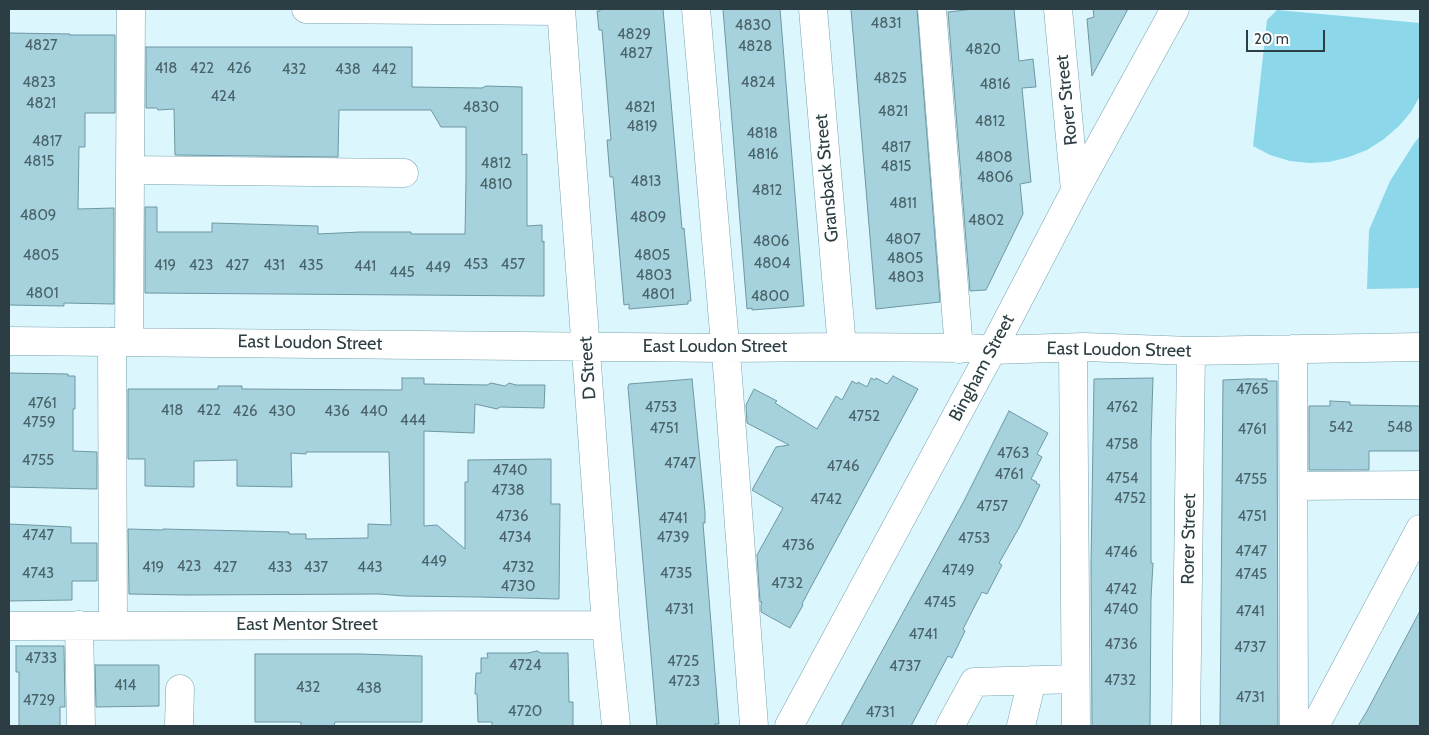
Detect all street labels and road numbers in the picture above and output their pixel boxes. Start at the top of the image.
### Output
street label: Rorer Street [1051,54,1083,146]
street label: Gransback Street [811,113,843,243]
street label: Bingham Street [945,311,1019,425]
street label: East Loudon Street [238,331,382,355]
street label: D Street [575,336,601,400]
street label: East Loudon Street [643,336,787,358]
street label: East Loudon Street [1047,338,1191,362]
street label: Rorer Street [1177,493,1201,585]
street label: East Mentor Street [236,614,378,636]

